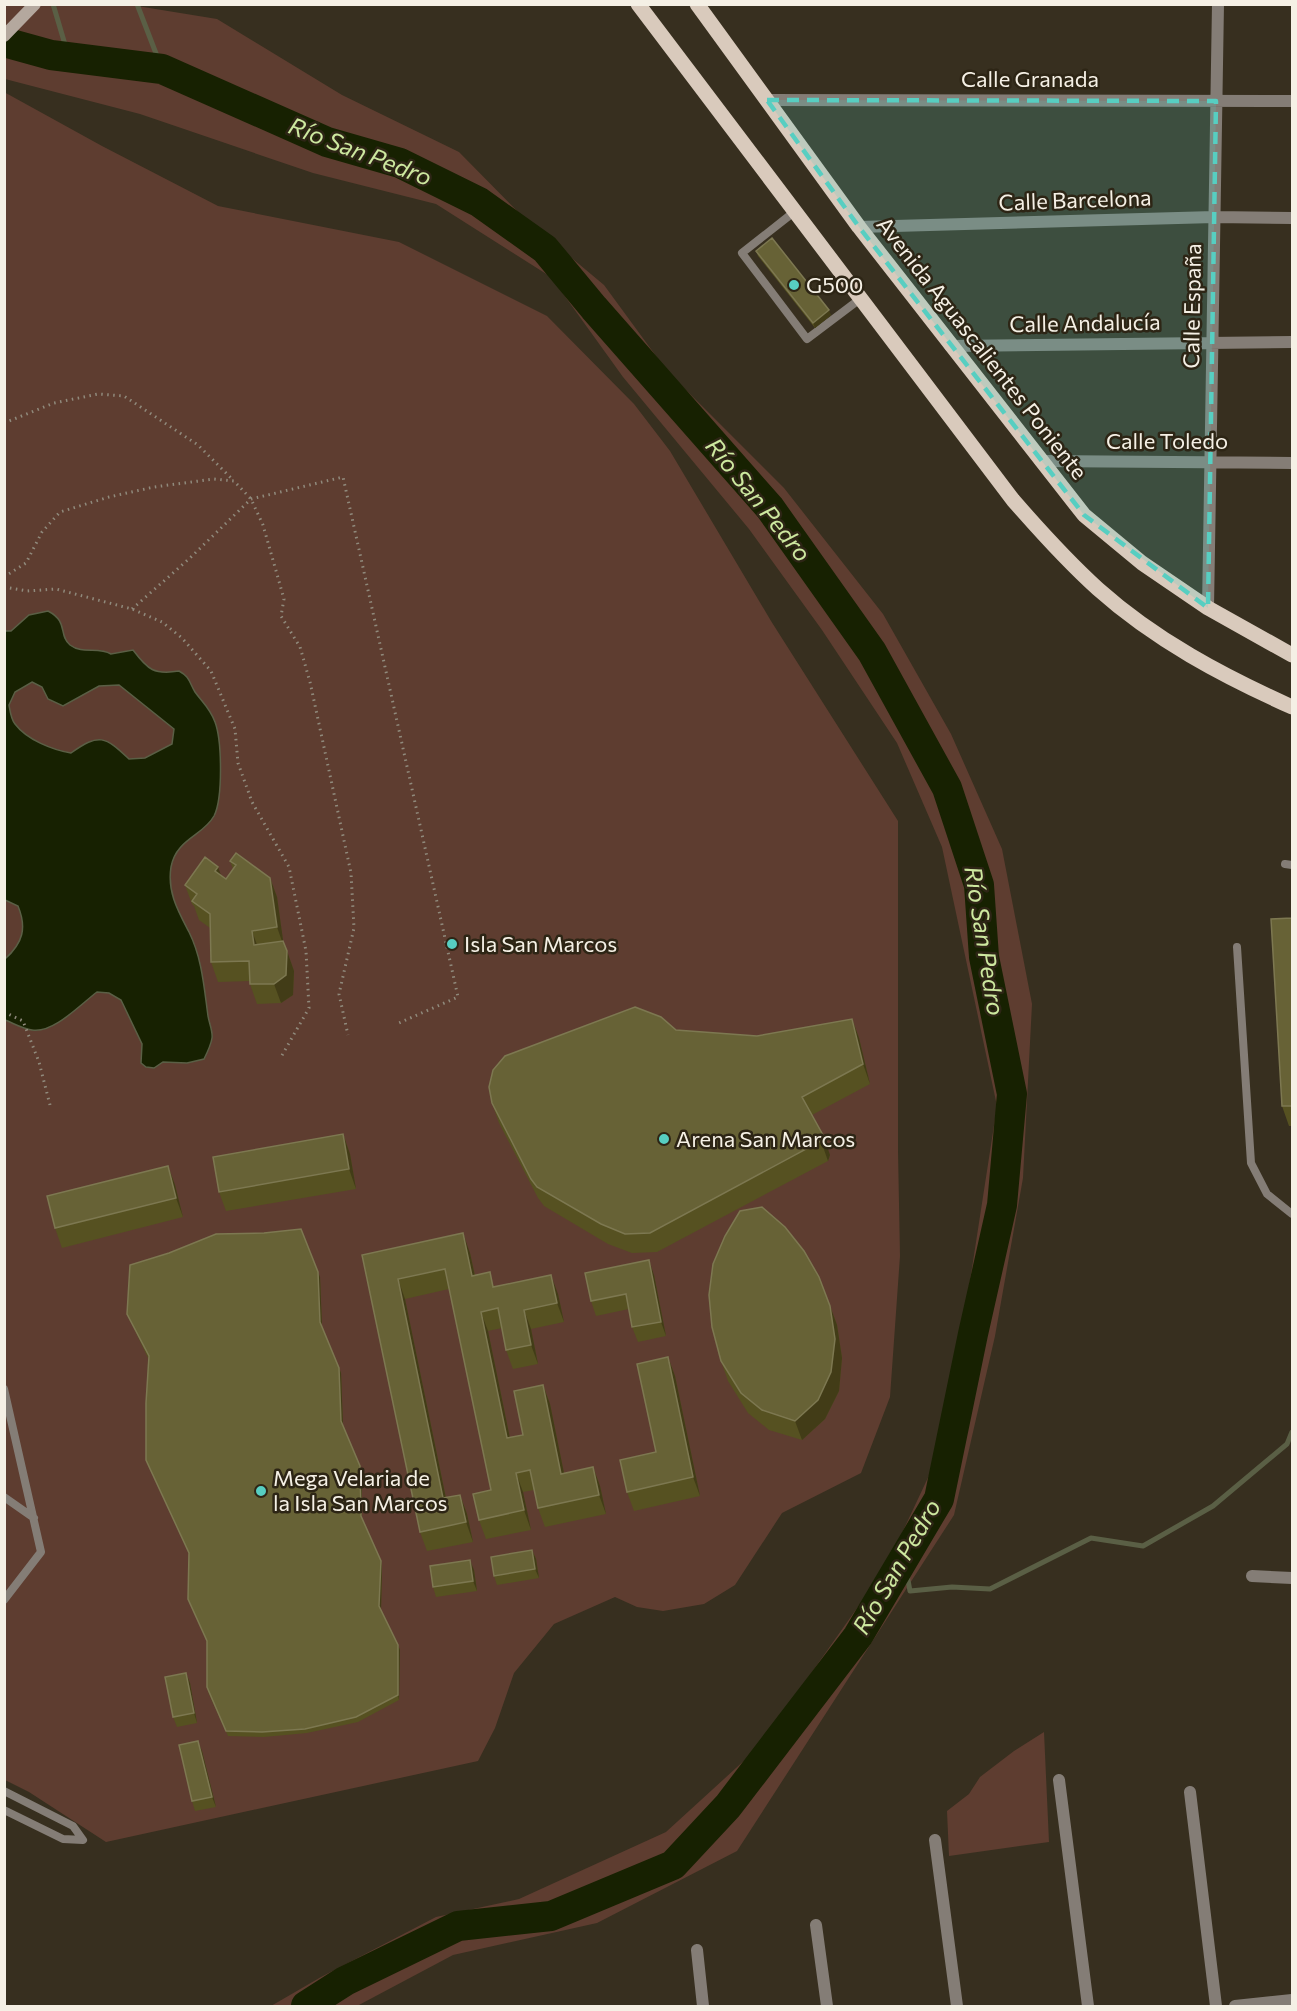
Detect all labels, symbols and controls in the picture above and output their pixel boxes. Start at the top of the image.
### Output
street label: Calle Granada [961,65,1099,92]
water label: Río San Pedro [285,110,436,191]
street label: Calle Barcelona [998,183,1152,216]
street label: Avenida Aguascalientes Poniente [871,211,1093,484]
street label: Calle España [1177,243,1206,369]
place label: G500 [806,271,863,298]
marker: G500 [787,278,801,292]
street label: Calle Andalucía [1009,308,1161,337]
street label: Calle Toledo [1106,427,1228,454]
water label: Río San Pedro [700,431,818,567]
water label: Río San Pedro [959,864,1012,1018]
place label: Isla San Marcos [464,930,617,957]
marker: Isla San Marcos [445,937,459,951]
place label: Arena San Marcos [676,1125,855,1152]
marker: Arena San Marcos [657,1132,671,1146]
place label: Mega Velaria de la Isla San Marcos [273,1464,448,1516]
marker: Mega Velaria de la Isla San Marcos [254,1484,268,1498]
water label: Río San Pedro [845,1494,946,1639]

